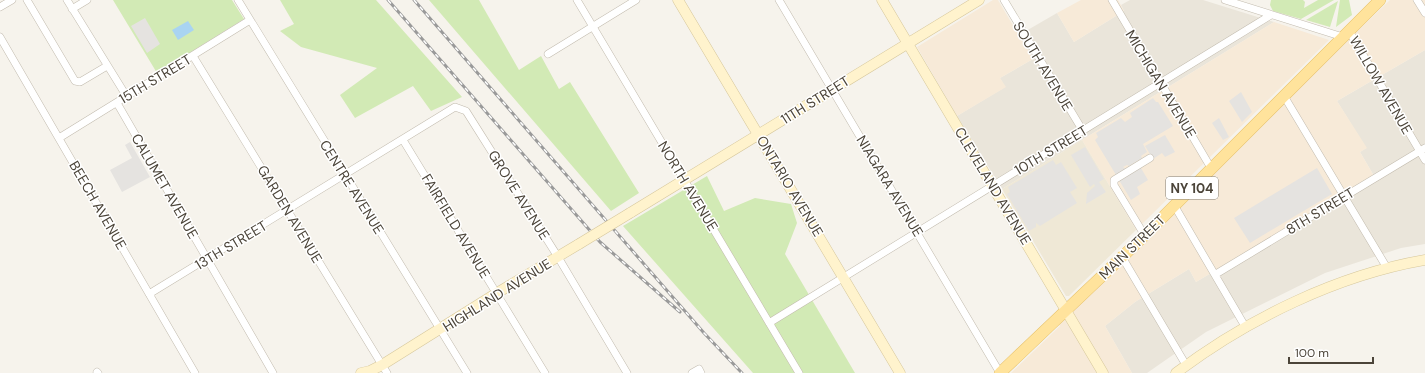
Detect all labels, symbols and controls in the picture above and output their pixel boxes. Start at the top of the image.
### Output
street label: SOUTH AVENUE [1009,18,1077,114]
street label: MICHIGAN AVENUE [1122,27,1200,142]
street label: WILLOW AVENUE [1346,33,1416,137]
street label: 15TH STREET [115,50,195,108]
street label: 11TH STREET [777,72,853,128]
street label: 10TH STREET [1011,121,1091,179]
street label: CLEVELAND AVENUE [951,124,1035,248]
street label: CALUMET AVENUE [128,130,202,242]
street label: ONTARIO AVENUE [753,132,827,240]
street label: NIAGARA AVENUE [853,132,927,240]
street label: CENTRE AVENUE [316,137,388,237]
street label: NORTH AVENUE [654,138,722,234]
street label: GROVE AVENUE [484,147,554,243]
street label: BEECH AVENUE [65,157,131,253]
street label: GARDEN AVENUE [254,162,326,266]
street label: FAIRFIELD AVENUE [418,170,494,282]
road number: NY 104 [1166,177,1218,199]
street label: 8TH STREET [1282,183,1358,239]
street label: MAIN STREET [1095,211,1169,283]
street label: 13TH STREET [192,216,270,274]
street label: HIGHLAND AVENUE [439,254,555,336]
scale bar [1289,339,1373,365]
text: 100 m [1295,345,1329,361]

